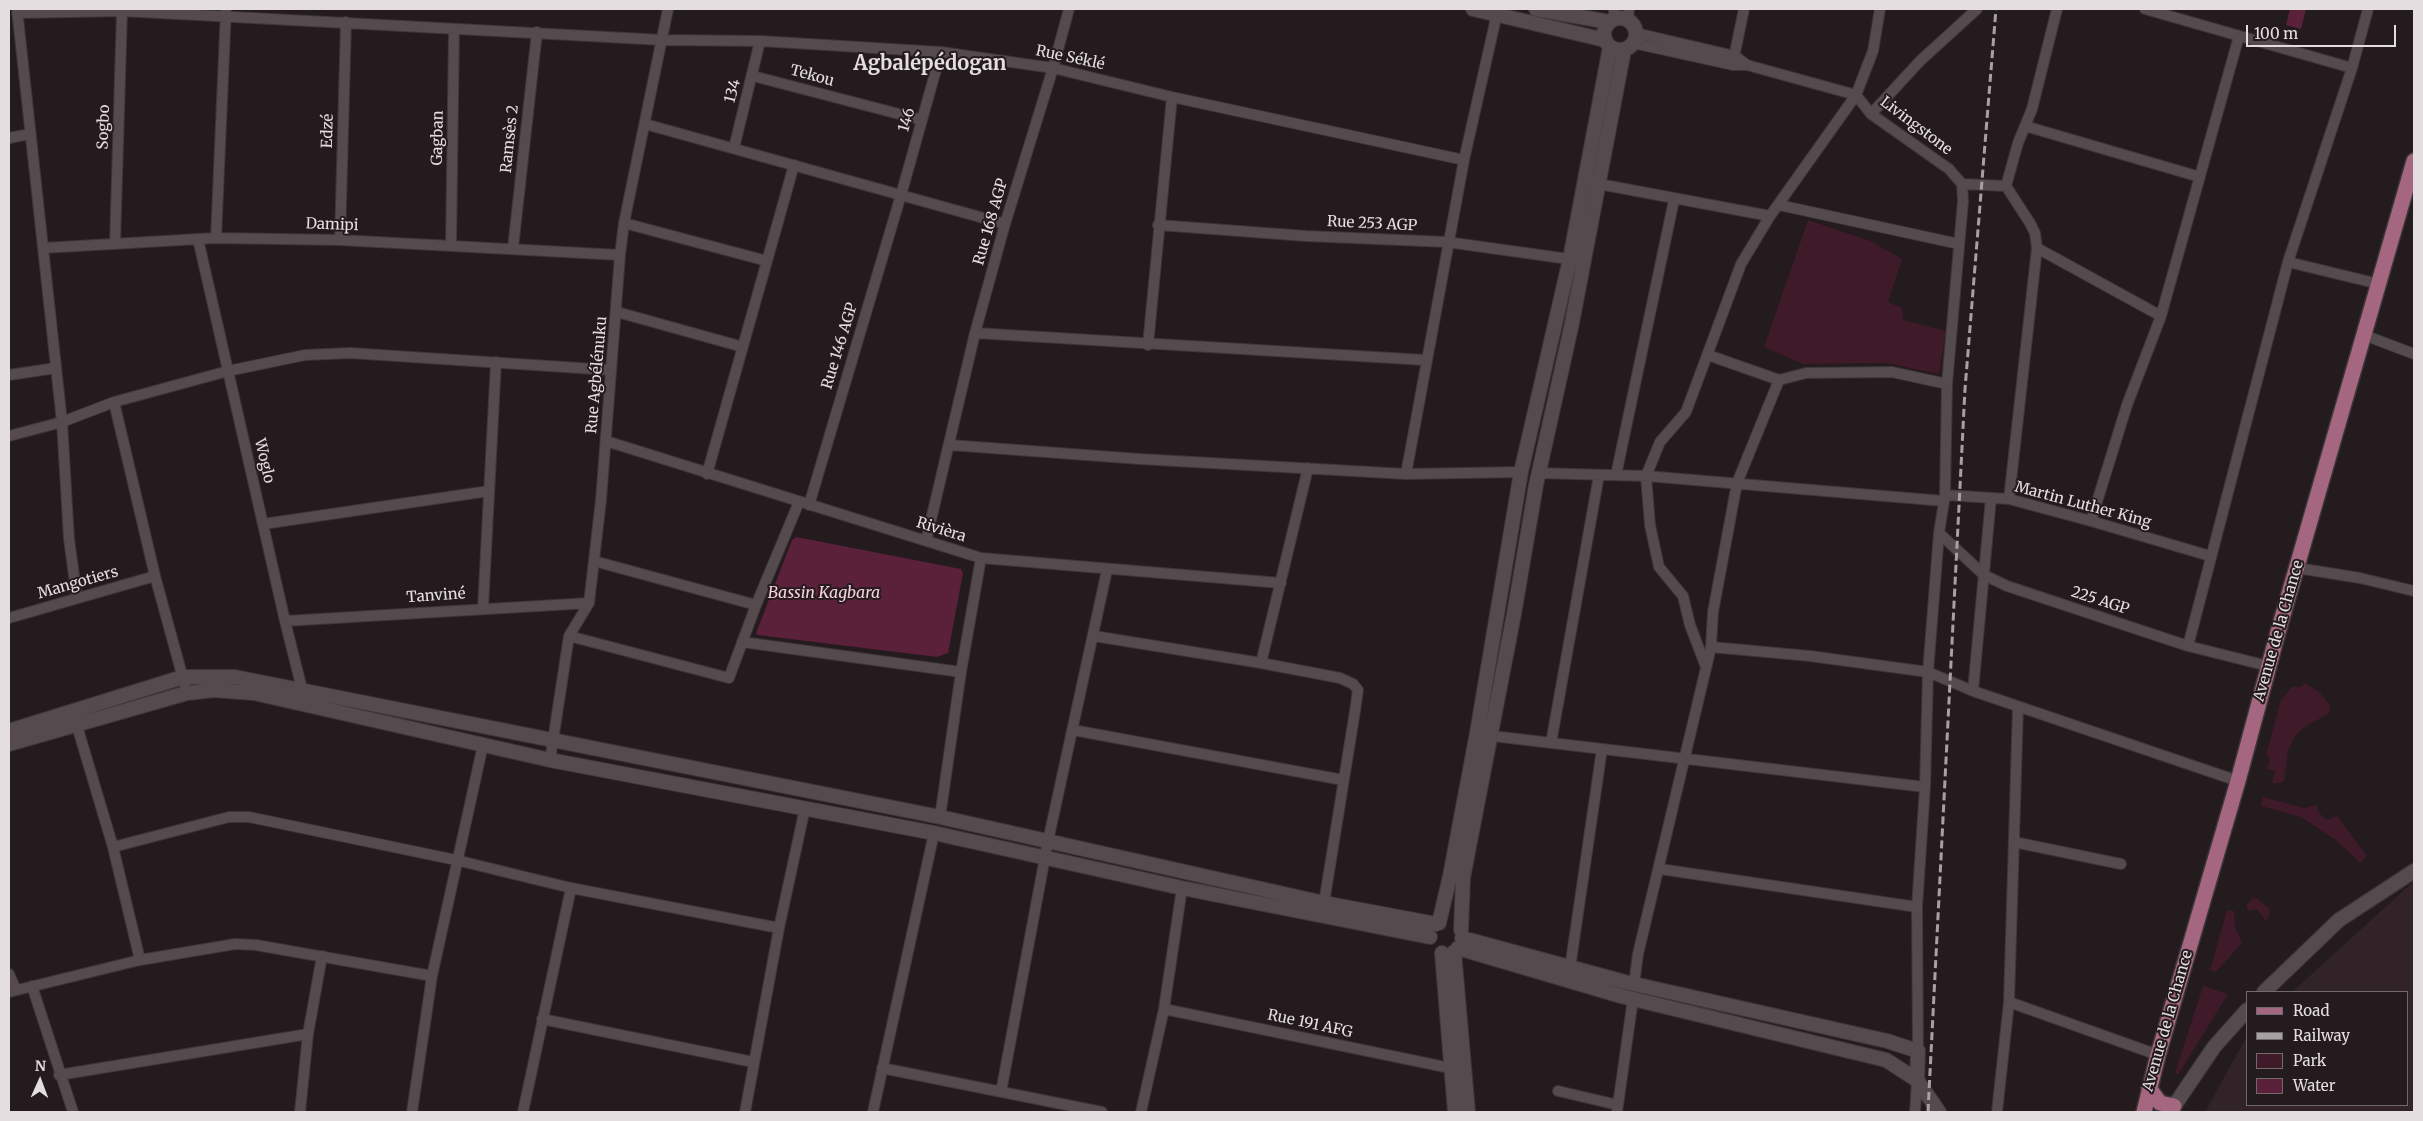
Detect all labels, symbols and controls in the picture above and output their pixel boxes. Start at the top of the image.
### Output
scale bar [2248,15,2398,47]
text: 100 m [2254,24,2298,43]
street label: Rue Séklé [1034,42,1106,74]
district label: Agbalépédogan [854,52,1006,76]
street label: Tekou [788,61,836,91]
street label: 134 [721,77,745,105]
street label: Livingstone [1876,93,1956,159]
street label: Sogbo [94,104,114,150]
street label: Ramsès 2 [497,104,523,174]
street label: 146 [895,106,919,134]
street label: Gagban [429,110,447,166]
street label: Edzé [318,113,338,149]
street label: Rue 168 AGP [970,177,1012,267]
street label: Rue 253 AGP [1326,213,1418,235]
street label: Damipi [305,215,359,235]
street label: Rue 146 AGP [818,301,862,391]
street label: Rue Agbélénuku [583,315,611,435]
street label: Woglo [250,437,278,485]
street label: Martin Luther King [2013,478,2153,532]
street label: Rivièra [914,514,968,546]
street label: Avenue de la Chance [2250,558,2308,704]
street label: Mangotiers [36,563,120,603]
water label: Bassin Kagbara [768,583,880,603]
street label: 225 AGP [2069,583,2131,619]
street label: Tanviné [406,585,466,607]
street label: Avenue de la Chance [2139,948,2197,1094]
legend [2246,991,2408,1106]
text: Road [2293,1001,2329,1020]
street label: Rue 191 AFG [1266,1006,1354,1042]
text: Railway [2293,1026,2350,1045]
text: Park [2293,1051,2326,1070]
north arrow [15,1056,65,1106]
text: N [35,1057,46,1075]
text: Water [2293,1076,2335,1095]

